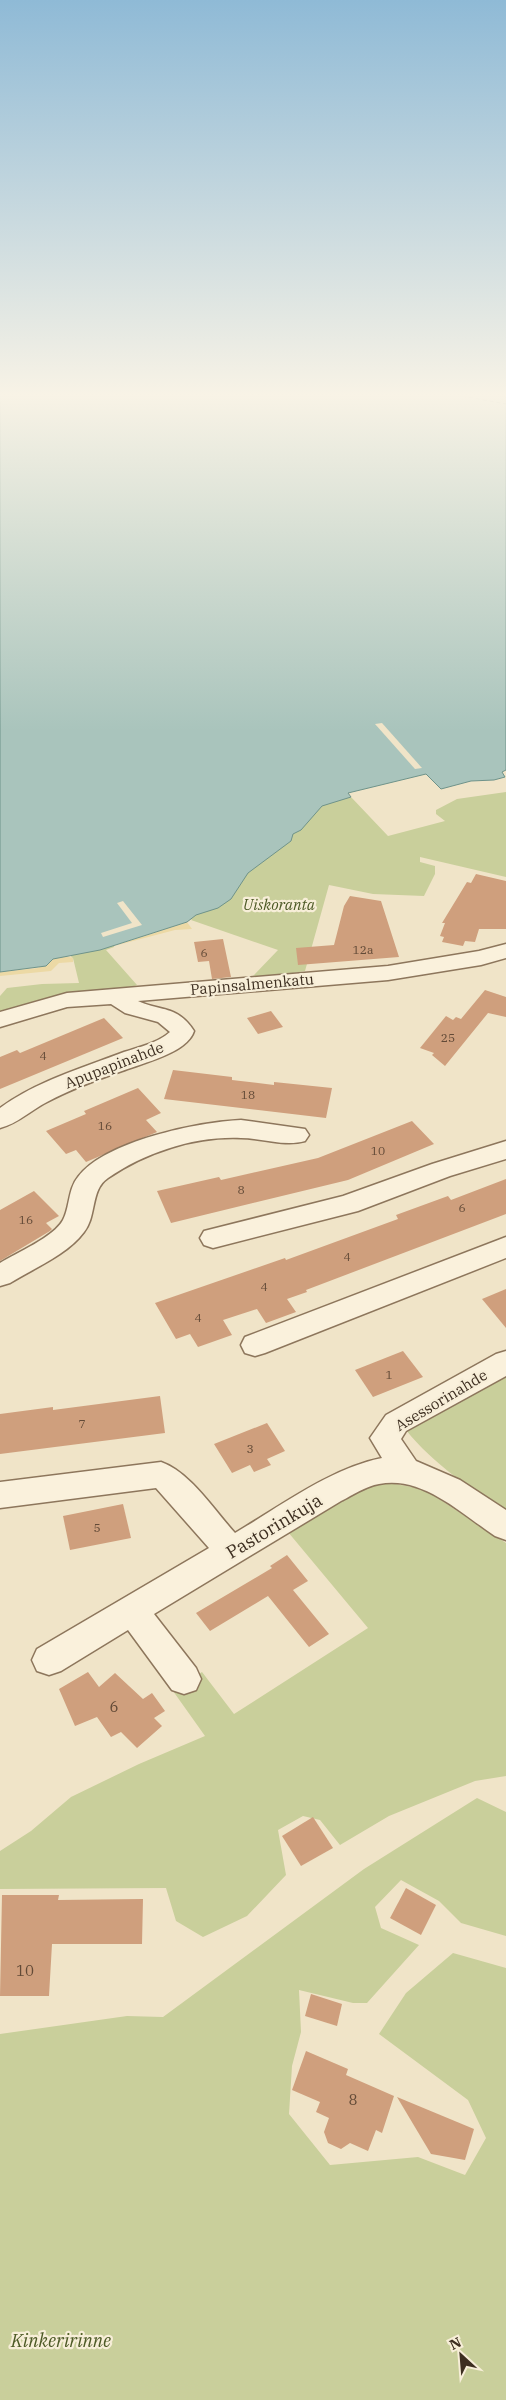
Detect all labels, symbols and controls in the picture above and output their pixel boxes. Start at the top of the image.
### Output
park label: Uiskoranta [243,895,316,914]
house number: 12a [353,942,374,957]
house number: 6 [200,945,208,960]
street label: Papinsalmenkatu [189,969,315,999]
house number: 25 [441,1030,455,1045]
street label: Apupapinahde [62,1037,166,1093]
house number: 4 [39,1048,47,1063]
house number: 18 [241,1087,255,1102]
house number: 16 [98,1118,112,1133]
house number: 10 [371,1143,385,1158]
house number: 8 [237,1182,245,1197]
house number: 6 [458,1200,466,1215]
house number: 16 [19,1212,33,1227]
house number: 4 [343,1249,351,1264]
house number: 4 [260,1279,268,1294]
house number: 4 [194,1310,202,1325]
street label: Asessorinahde [391,1365,491,1435]
house number: 1 [385,1367,393,1382]
house number: 7 [78,1416,86,1431]
house number: 3 [246,1441,254,1456]
street label: Pastorinkuja [222,1488,326,1564]
house number: 5 [93,1520,101,1535]
house number: 6 [109,1697,119,1716]
house number: 10 [16,1961,34,1980]
house number: 8 [348,2090,358,2109]
park label: Kinkeririnne [10,2329,111,2352]
north arrow [436,2330,486,2380]
text: N [446,2333,464,2354]

